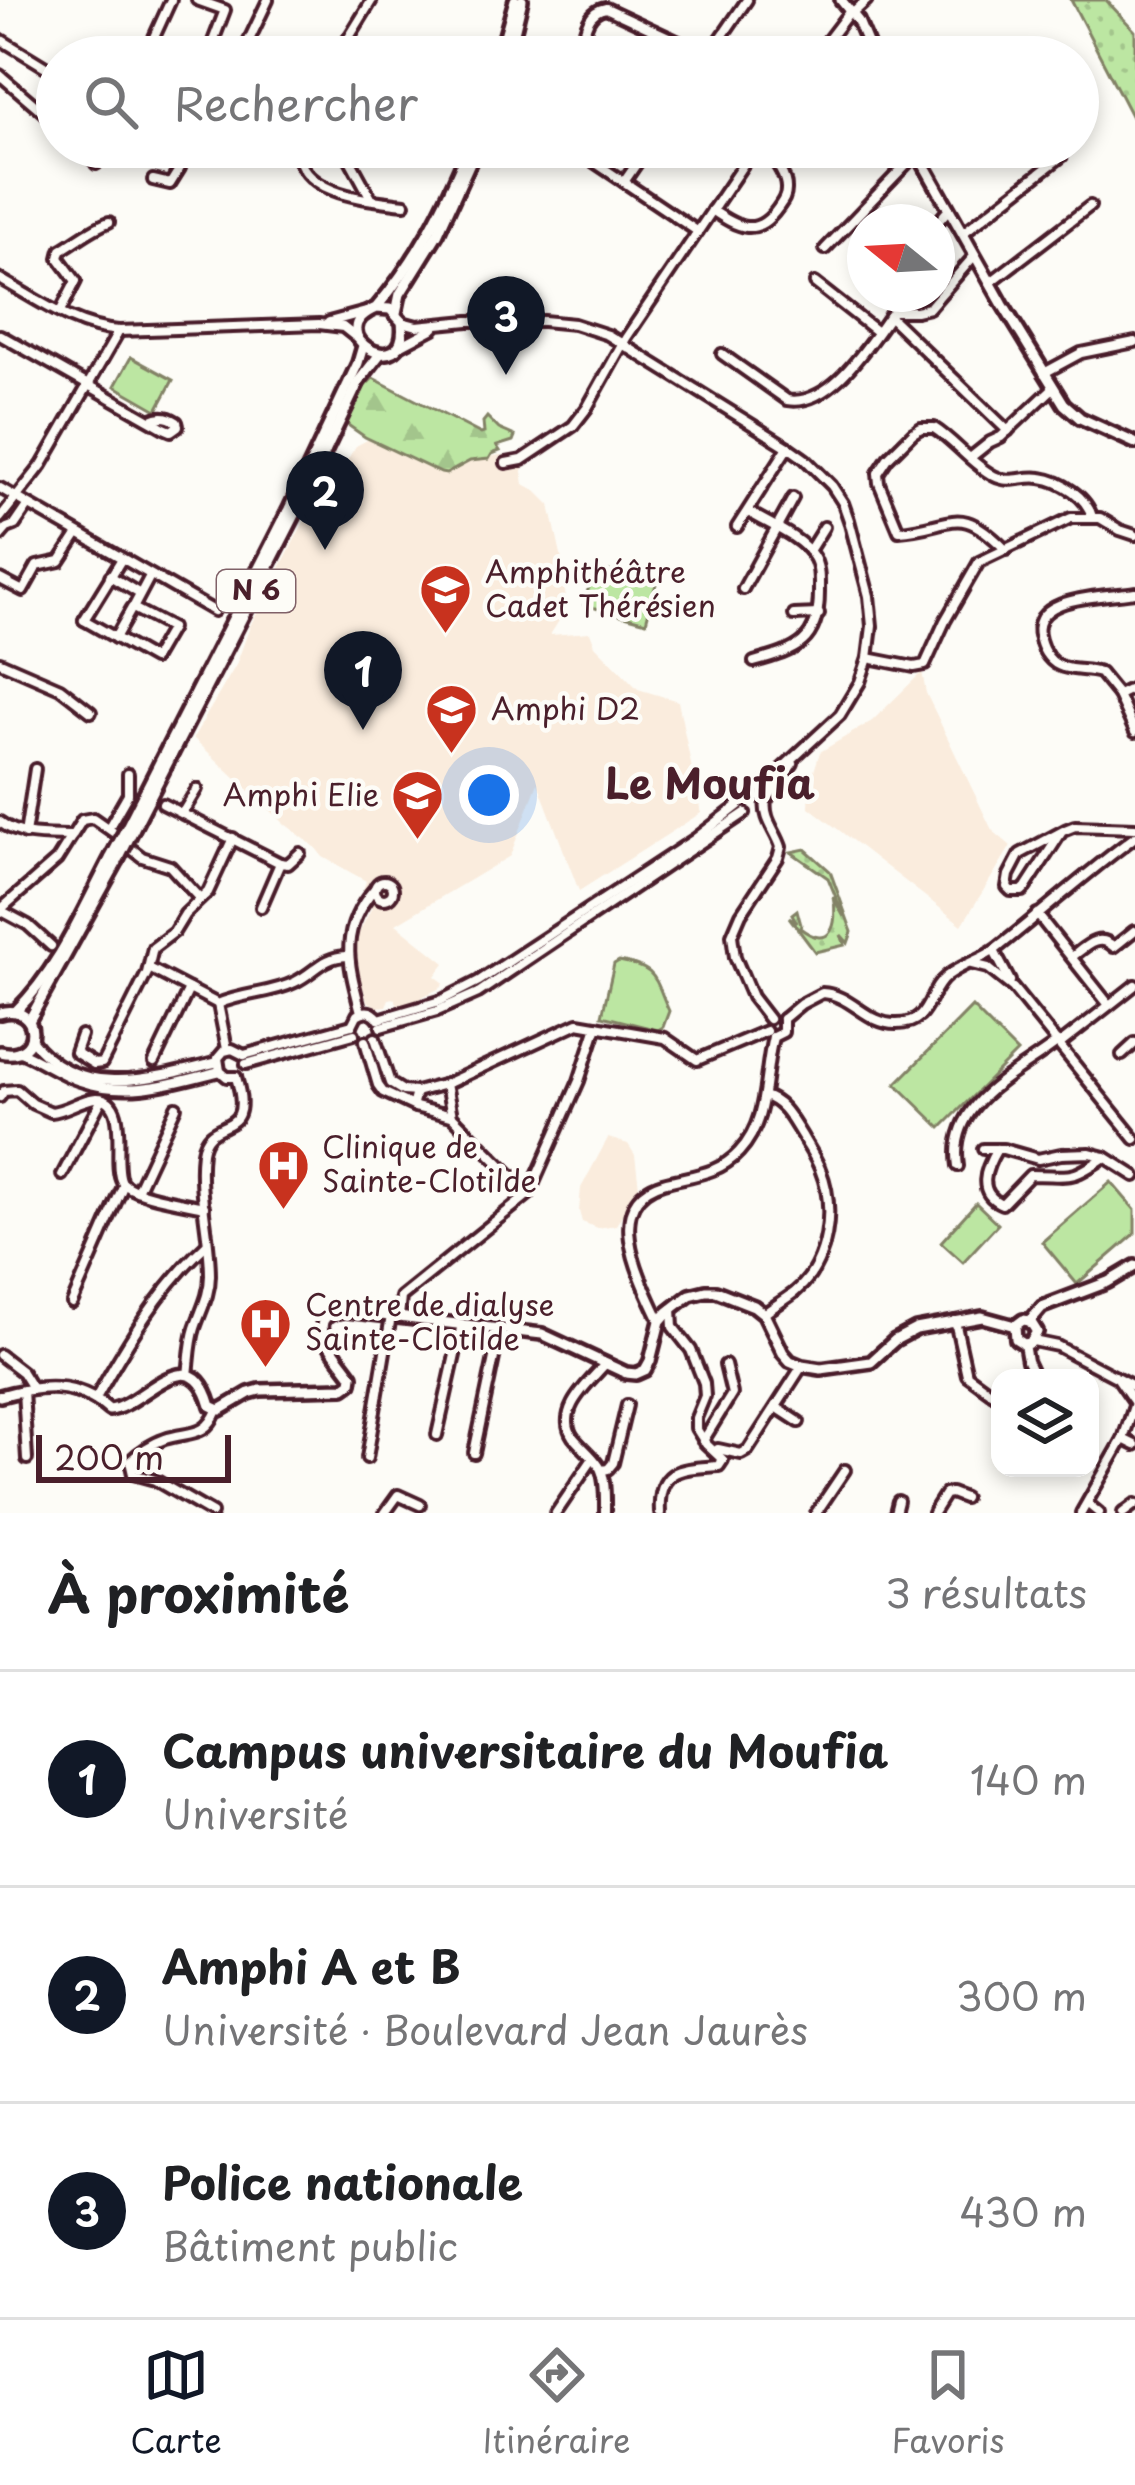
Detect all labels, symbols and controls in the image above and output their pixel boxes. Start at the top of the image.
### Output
search box [36,36,1099,168]
text: Rechercher [174,68,418,136]
icon: search [78,69,144,135]
north arrow [847,204,955,312]
pin: 3 [467,276,545,375]
pin: 2 [286,451,364,550]
place label: Amphithéâtre Cadet Thérésien [485,548,716,627]
school or university icon: Amphithéâtre Cadet Thérésien [418,562,474,636]
road number: N 6 [217,570,295,612]
pin: 1 [324,631,402,730]
school or university icon: Amphi D2 [424,682,480,756]
place label: Amphi D2 [491,685,640,730]
district label: Le Moufia [605,750,815,813]
your location [459,765,519,825]
school or university icon: Amphi Elie [390,768,446,842]
place label: Amphi Elie [223,771,379,816]
place label: Clinique de Sainte-Clotilde [322,1123,537,1202]
hospital icon: Clinique de Sainte-Clotilde [255,1137,311,1211]
place label: Centre de dialyse Sainte-Clotilde [305,1281,555,1360]
hospital icon: Centre de dialyse Sainte-Clotilde [238,1295,294,1369]
map controls [991,1369,1099,1477]
button: layers [991,1369,1099,1477]
scale bar [36,1429,231,1482]
text: 200 m [54,1431,164,1481]
text: À proximité [48,1553,349,1630]
text: 3 résultats [885,1562,1087,1621]
text: Campus universitaire du Moufia [162,1715,888,1783]
text: 1 [78,1749,96,1808]
text: 140 m [970,1749,1087,1808]
text: Université [162,1783,348,1842]
text: Amphi A et B [162,1931,461,1999]
text: 2 [73,1965,101,2024]
text: 300 m [956,1965,1087,2024]
text: Université · Boulevard Jean Jaurès [162,1999,808,2058]
text: Police nationale [162,2147,523,2215]
text: 3 [74,2181,100,2240]
text: 430 m [960,2181,1087,2240]
text: Bâtiment public [162,2215,458,2274]
tab: Carte [130,2342,222,2464]
tab: Itinéraire [482,2342,631,2464]
tab: Favoris [891,2342,1005,2464]

